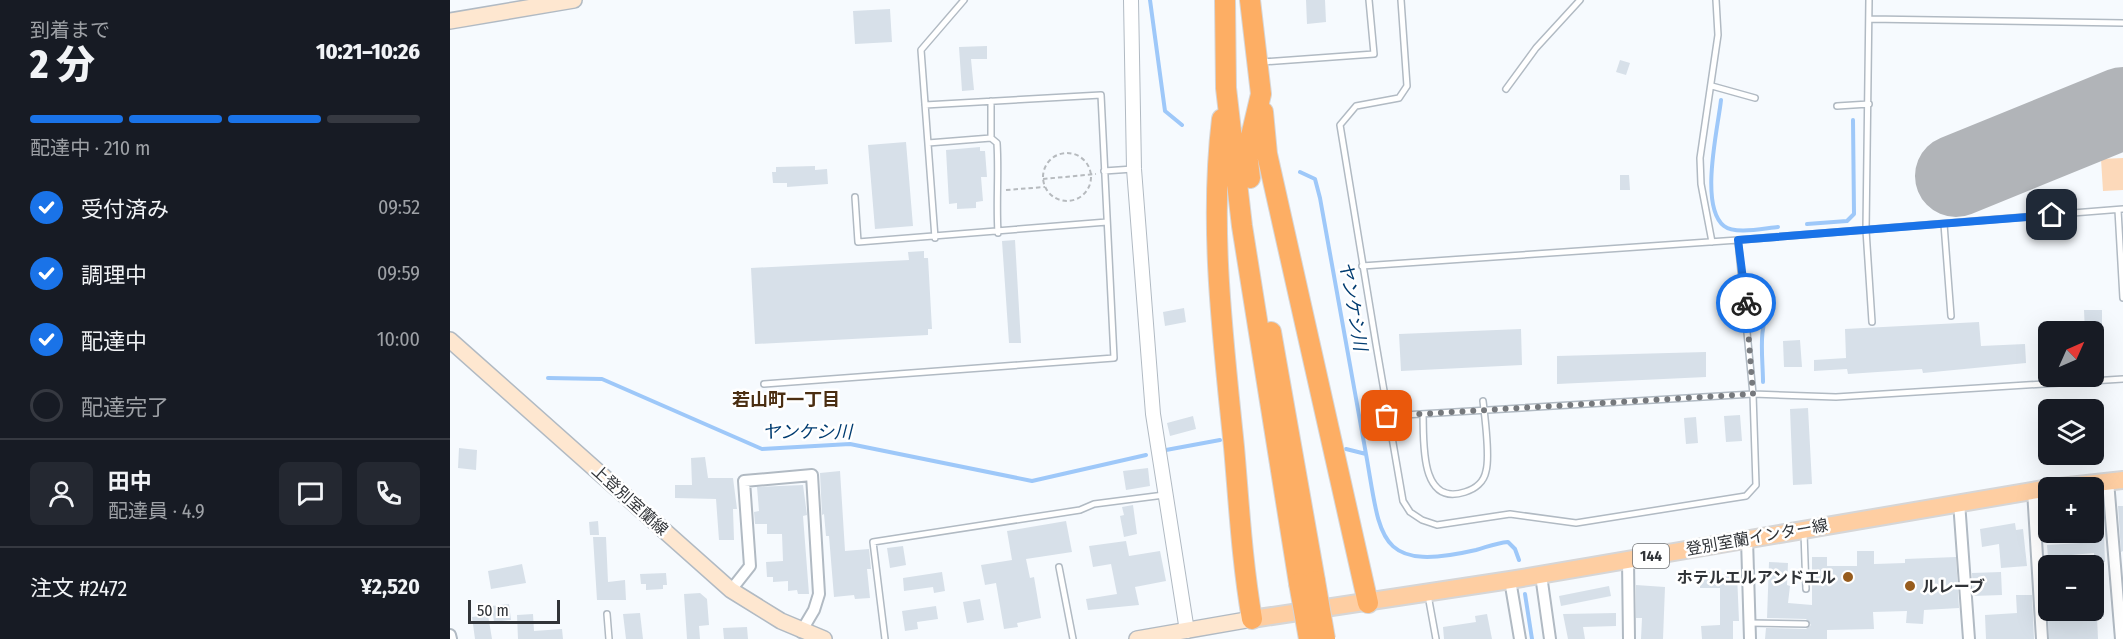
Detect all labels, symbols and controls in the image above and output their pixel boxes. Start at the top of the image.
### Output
text: 到着まで [30,18,110,42]
text: 10:21–10:26 [316,38,420,65]
text: 2 分 [30,42,95,88]
text: 配達中 · 210 m [30,136,150,160]
pin [2026,189,2077,240]
icon: check [30,191,63,224]
text: 09:52 [378,195,420,219]
text: 受付済み [81,196,169,223]
icon: home [2035,198,2068,231]
icon: check [30,257,63,290]
water label: ヤンケシ川 [1334,260,1372,354]
text: 09:59 [377,261,420,285]
text: 調理中 [81,262,147,289]
courier [1716,273,1776,333]
icon: bike [1730,287,1763,320]
north arrow [2038,321,2104,387]
map controls [2038,321,2104,621]
icon: check [30,323,63,356]
text: 10:00 [377,327,420,351]
text: 配達中 [81,328,147,355]
district label: 若山町一丁目 [732,389,840,411]
pin [1361,390,1412,441]
text: 配達完了 [81,394,169,421]
icon: bag [1370,399,1403,432]
button: layers [2038,399,2104,465]
water label: ヤンケシ川 [762,421,854,443]
street label: 上登別室蘭線 [588,461,672,539]
button: person [30,462,93,525]
button: chat [279,462,342,525]
button: phone [357,462,420,525]
text: 田中 [108,468,152,495]
button: + [2038,477,2104,543]
text: 配達員 · 4.9 [108,499,205,523]
street label: 登別室蘭インター線 [1684,515,1830,559]
road number: 144 [1633,544,1669,568]
button: − [2038,555,2104,621]
place label: ホテルエルアンドエル [1677,568,1836,587]
marker: ホテルエルアンドエル [1841,570,1855,584]
text: ¥2,520 [361,573,420,600]
text: 注文 #2472 [30,575,127,602]
place label: ルレーブ [1922,577,1985,596]
marker: ルレーブ [1903,579,1917,593]
scale bar [468,597,560,624]
text: 50 m [477,601,509,620]

